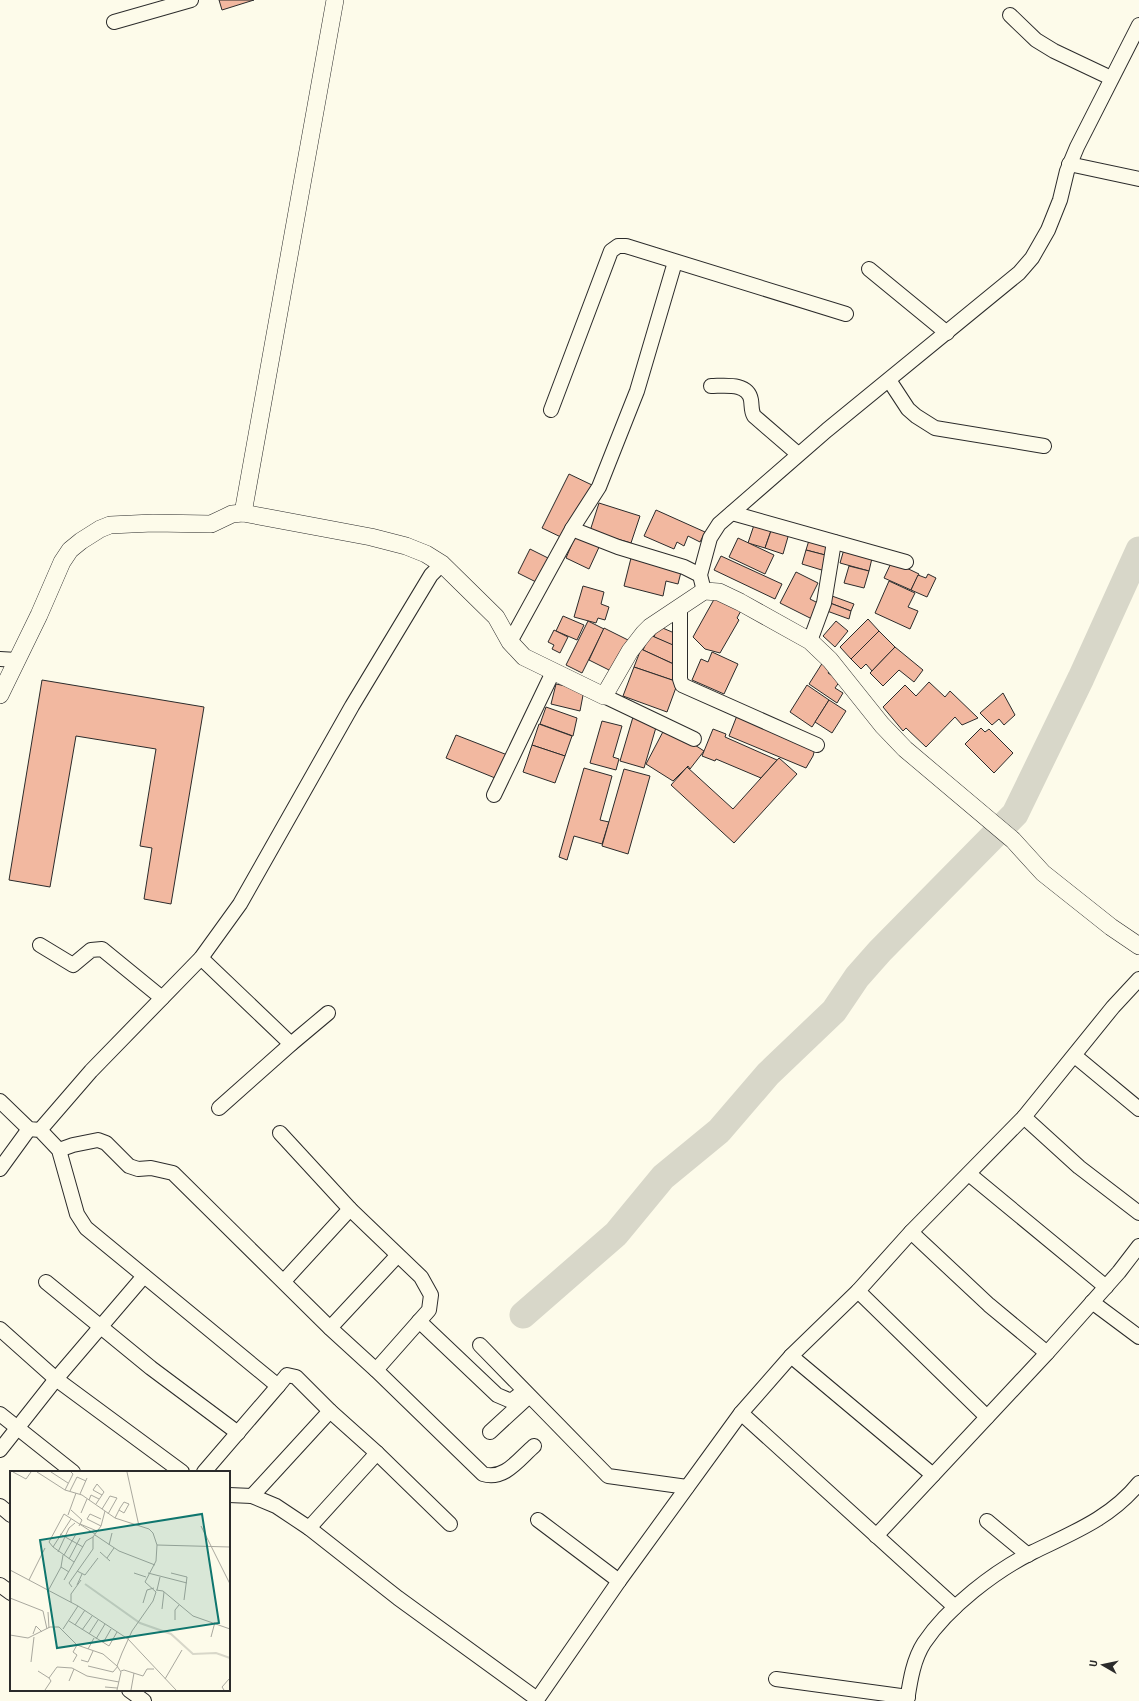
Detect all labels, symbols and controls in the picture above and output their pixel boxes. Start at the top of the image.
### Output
inset map [10,1471,230,1691]
north arrow [1083,1645,1123,1685]
text: U [1086,1659,1101,1668]

